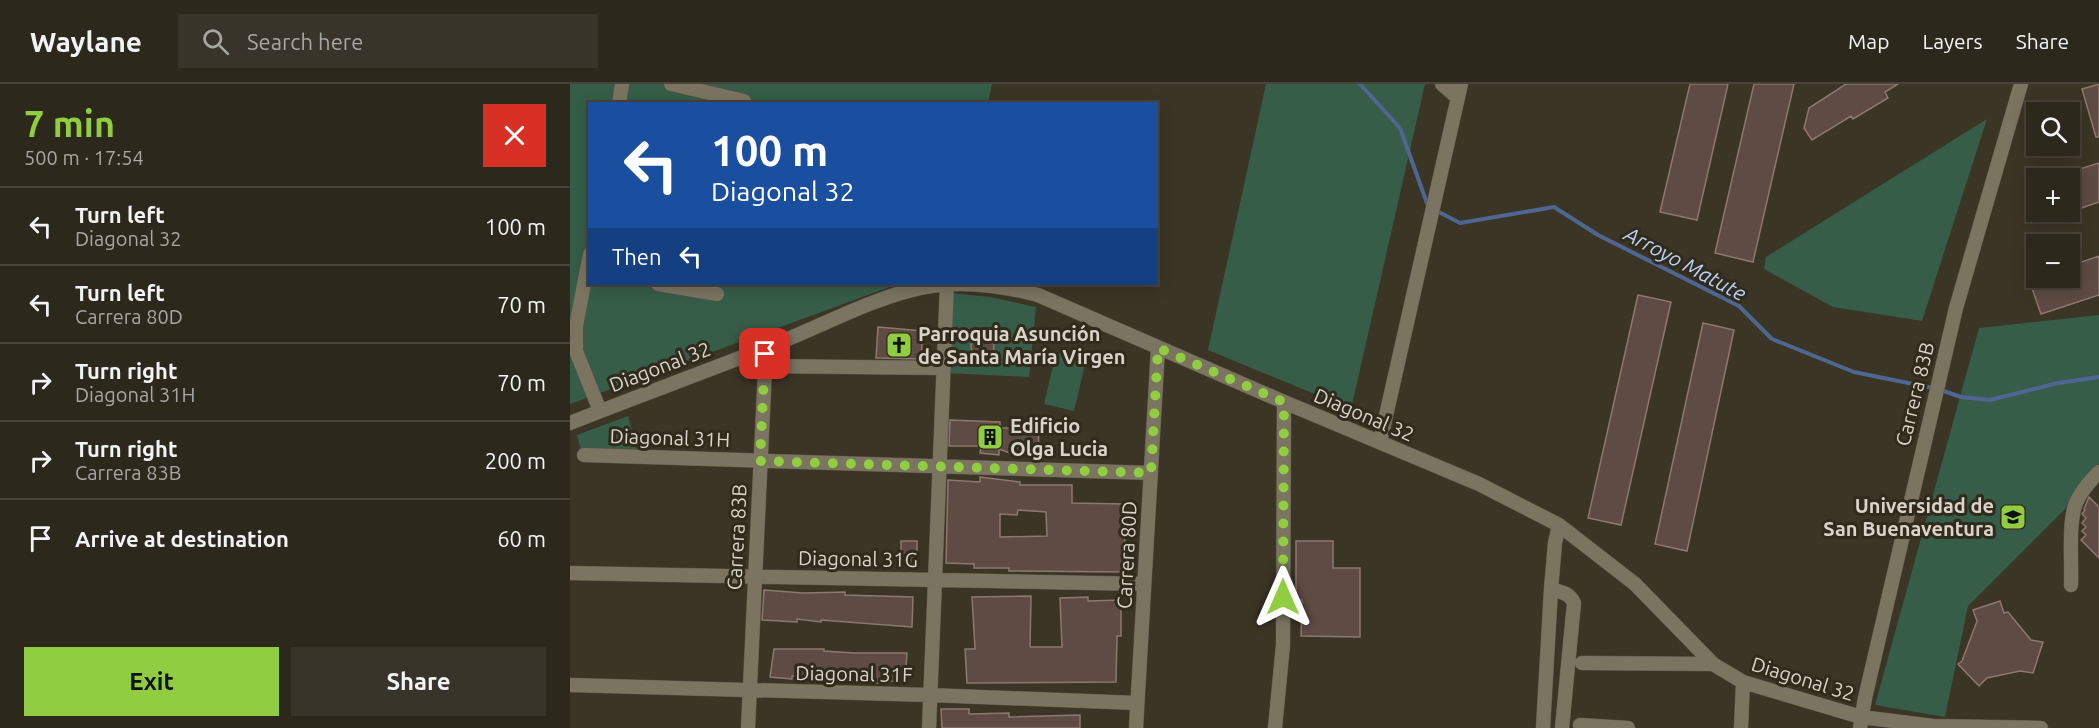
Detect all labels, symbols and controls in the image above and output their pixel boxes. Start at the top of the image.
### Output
search box [178,14,598,68]
icon: search [199,25,232,58]
text: Waylane [30,26,142,57]
text: Search here [247,29,363,54]
text: Map [1848,29,1889,53]
text: Layers [1922,29,1983,53]
text: Share [2016,29,2069,53]
map controls [2026,102,2080,288]
button: search [2026,102,2080,156]
text: 7 min [24,103,115,144]
button: close [483,104,546,167]
icon: left [612,126,690,204]
text: 100 m [711,127,828,174]
text: 500 m · 17:54 [24,146,144,169]
button: + [2026,168,2080,222]
text: Diagonal 32 [711,176,855,206]
text: Turn left [75,202,165,227]
icon: left [24,210,57,243]
text: 100 m [485,214,546,239]
water label: Arroyo Matute [1620,221,1751,305]
text: Diagonal 32 [75,227,182,250]
button: − [2026,234,2080,288]
icon: left [674,240,707,273]
text: Then [612,244,662,269]
text: Turn left [75,280,165,305]
icon: left [24,288,57,321]
text: 70 m [497,292,546,317]
text: Carrera 80D [75,305,183,328]
place label: Parroquia Asunción de Santa María Virgen [918,322,1126,368]
pin [739,328,790,379]
church icon: Parroquia Asunción de Santa María Virgen [884,330,914,360]
street label: Diagonal 32 [606,337,714,396]
icon: arrive [748,337,781,370]
street label: Carrera 83B [1890,339,1939,448]
text: Turn right [75,358,177,383]
icon: right [24,366,57,399]
text: 70 m [497,370,546,395]
text: Diagonal 31H [75,383,195,406]
street label: Diagonal 32 [1311,383,1418,446]
place label: Edificio Olga Lucia [1010,414,1108,460]
building icon: Edificio Olga Lucia [975,422,1005,452]
street label: Diagonal 31H [609,424,731,451]
text: Turn right [75,436,177,461]
icon: right [24,444,57,477]
text: 200 m [485,448,546,473]
text: Carrera 83B [75,461,181,484]
street label: Carrera 83B [722,483,751,591]
place label: Universidad de San Buenaventura [1823,494,1994,540]
street label: Carrera 80D [1112,501,1141,609]
school or university icon: Universidad de San Buenaventura [1998,502,2028,532]
icon: arrive [24,522,57,555]
text: Arrive at destination [75,526,289,551]
text: 60 m [497,526,546,551]
street label: Diagonal 31G [798,546,918,571]
position arrow [1251,565,1315,629]
button: Exit [24,647,279,716]
button: Share [291,647,546,716]
street label: Diagonal 32 [1749,652,1857,705]
street label: Diagonal 31F [795,661,913,686]

